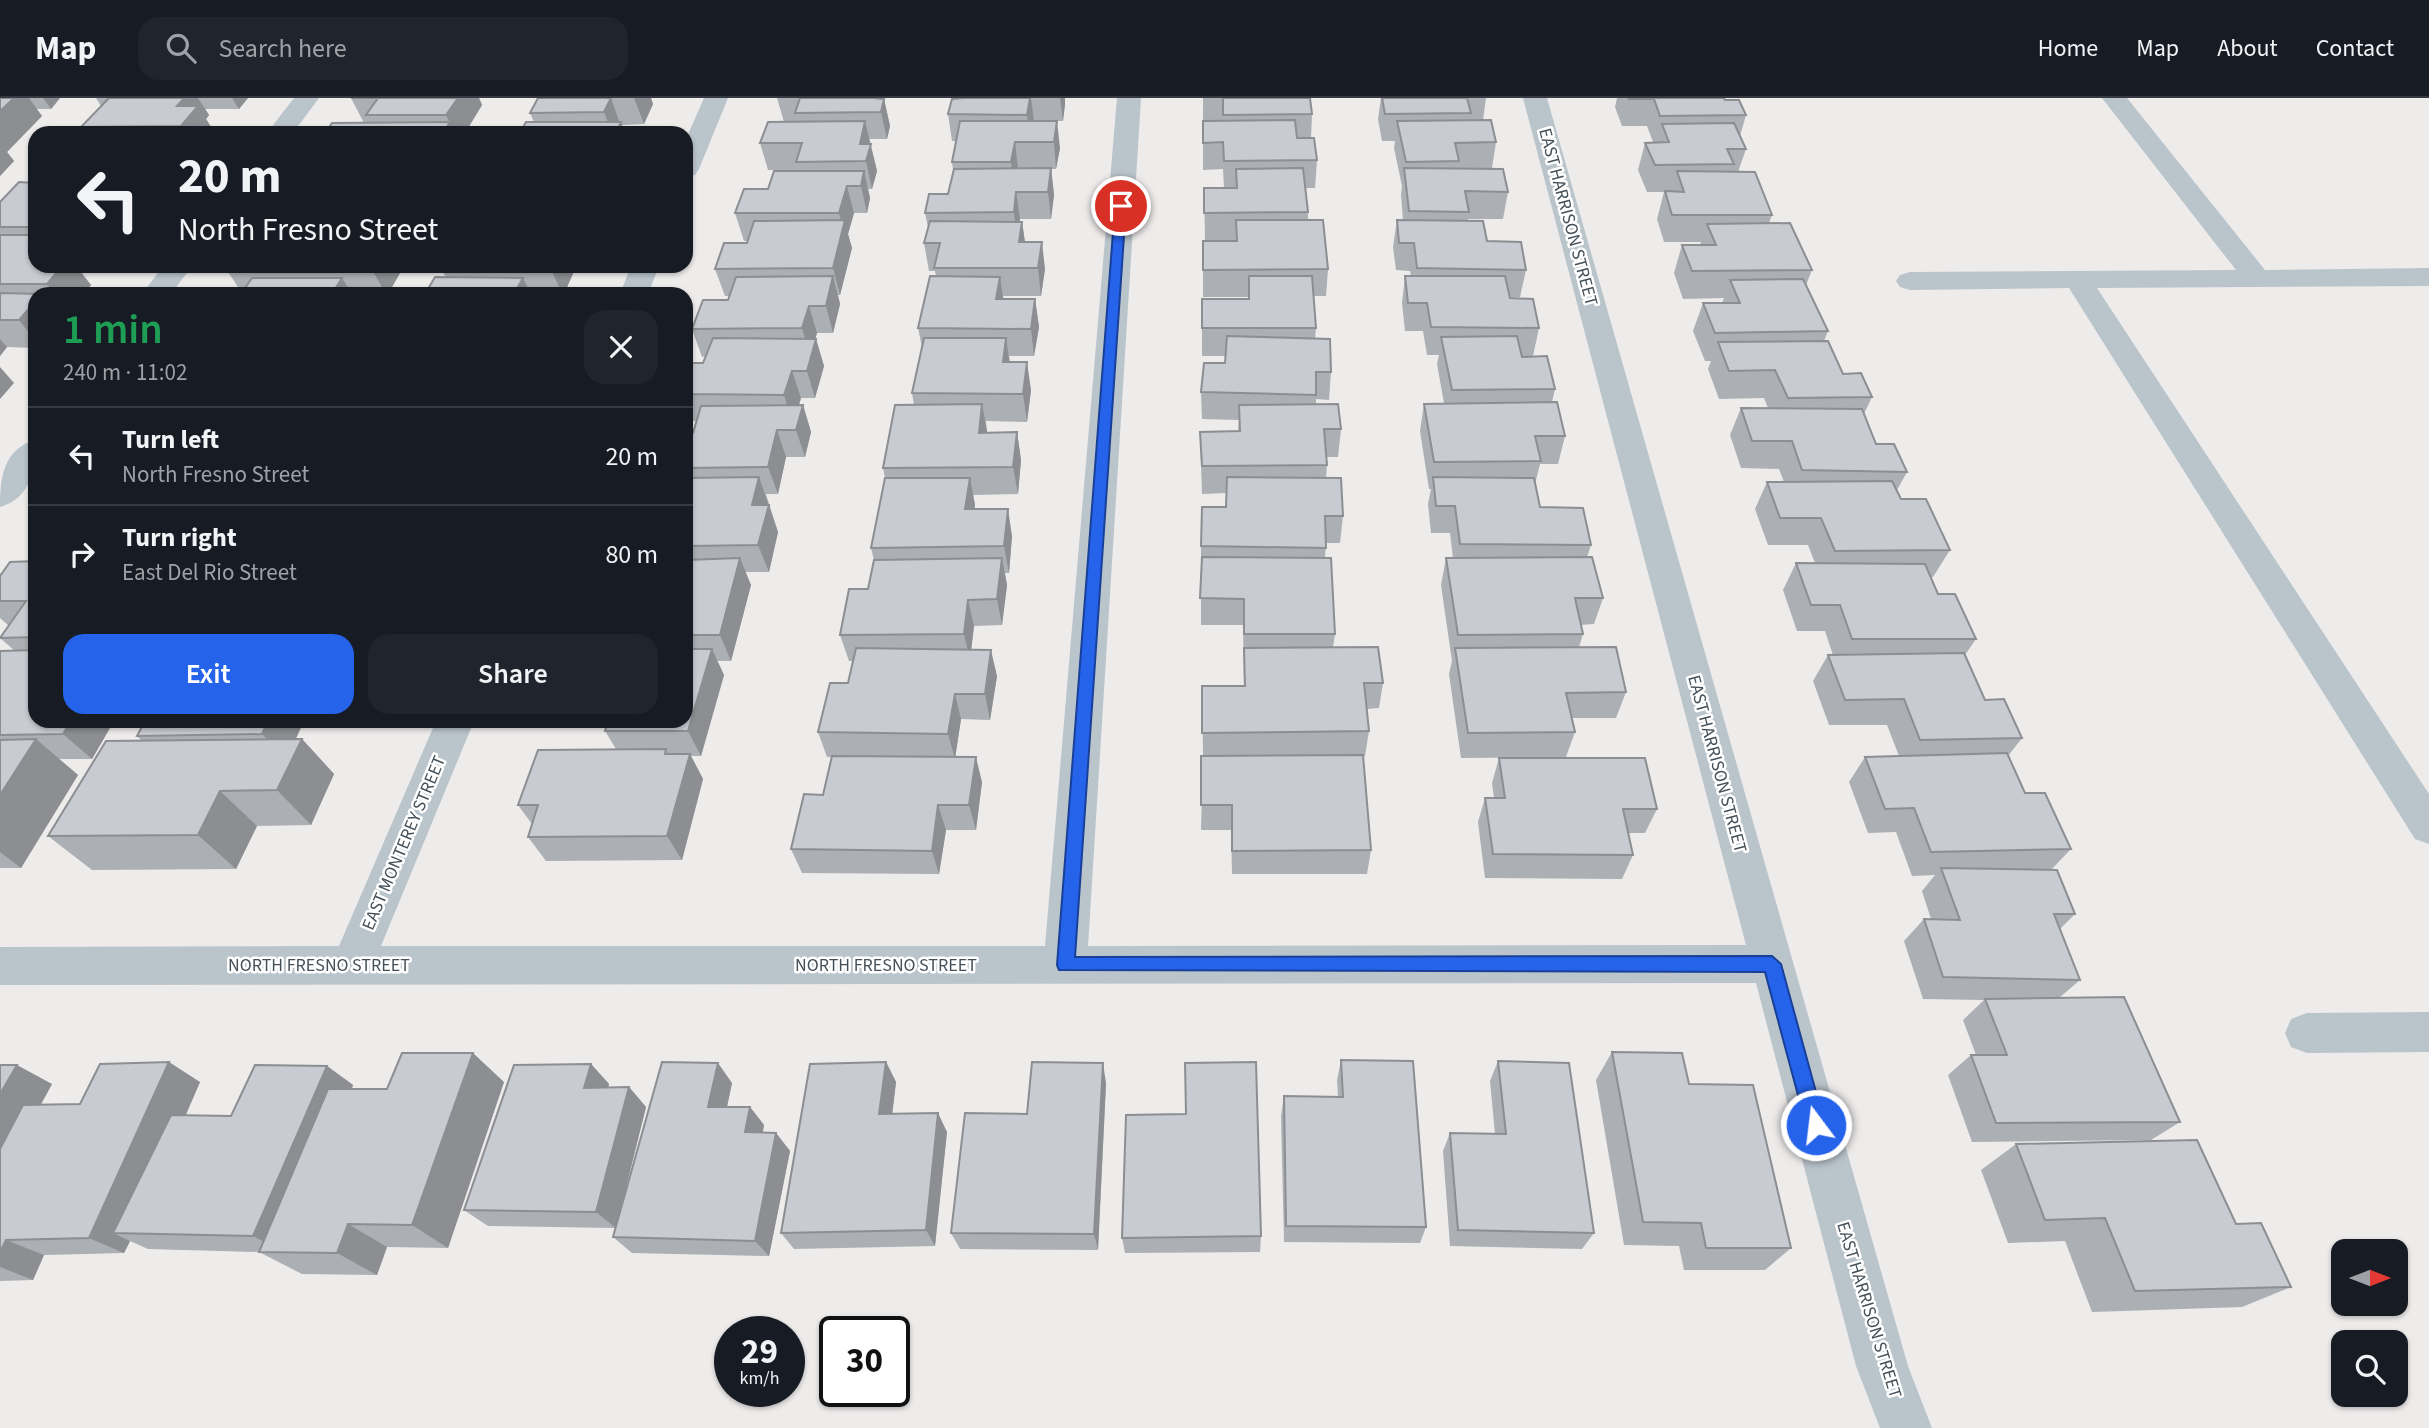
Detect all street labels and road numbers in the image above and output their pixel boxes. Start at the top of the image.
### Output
street label: EAST HARRISON STREET [1532,125,1604,309]
street label: EAST HARRISON STREET [1681,672,1753,856]
street label: EAST MONTEREY STREET [356,752,452,934]
street label: NORTH FRESNO STREET [228,953,410,978]
street label: NORTH FRESNO STREET [795,953,977,978]
street label: EAST HARRISON STREET [1830,1219,1908,1402]

